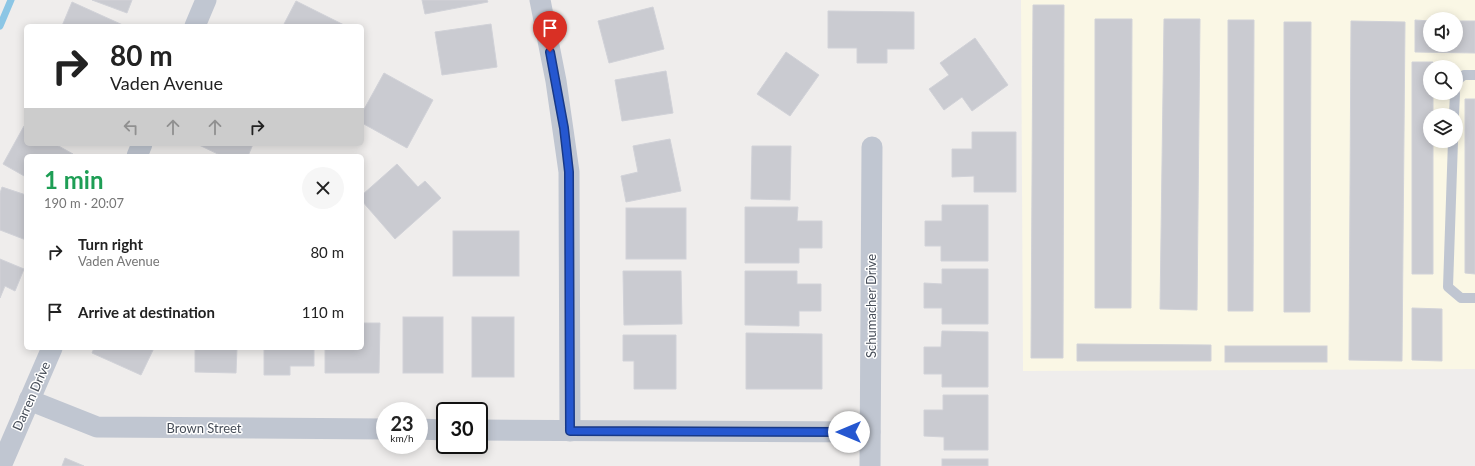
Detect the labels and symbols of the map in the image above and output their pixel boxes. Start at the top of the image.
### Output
pin [533,11,567,52]
street label: Schumacher Drive [863,254,879,358]
street label: Darren Drive [9,359,53,433]
speed limit sign: 30 [436,402,488,454]
position arrow [828,411,870,453]
street label: Brown Street [166,420,242,436]

